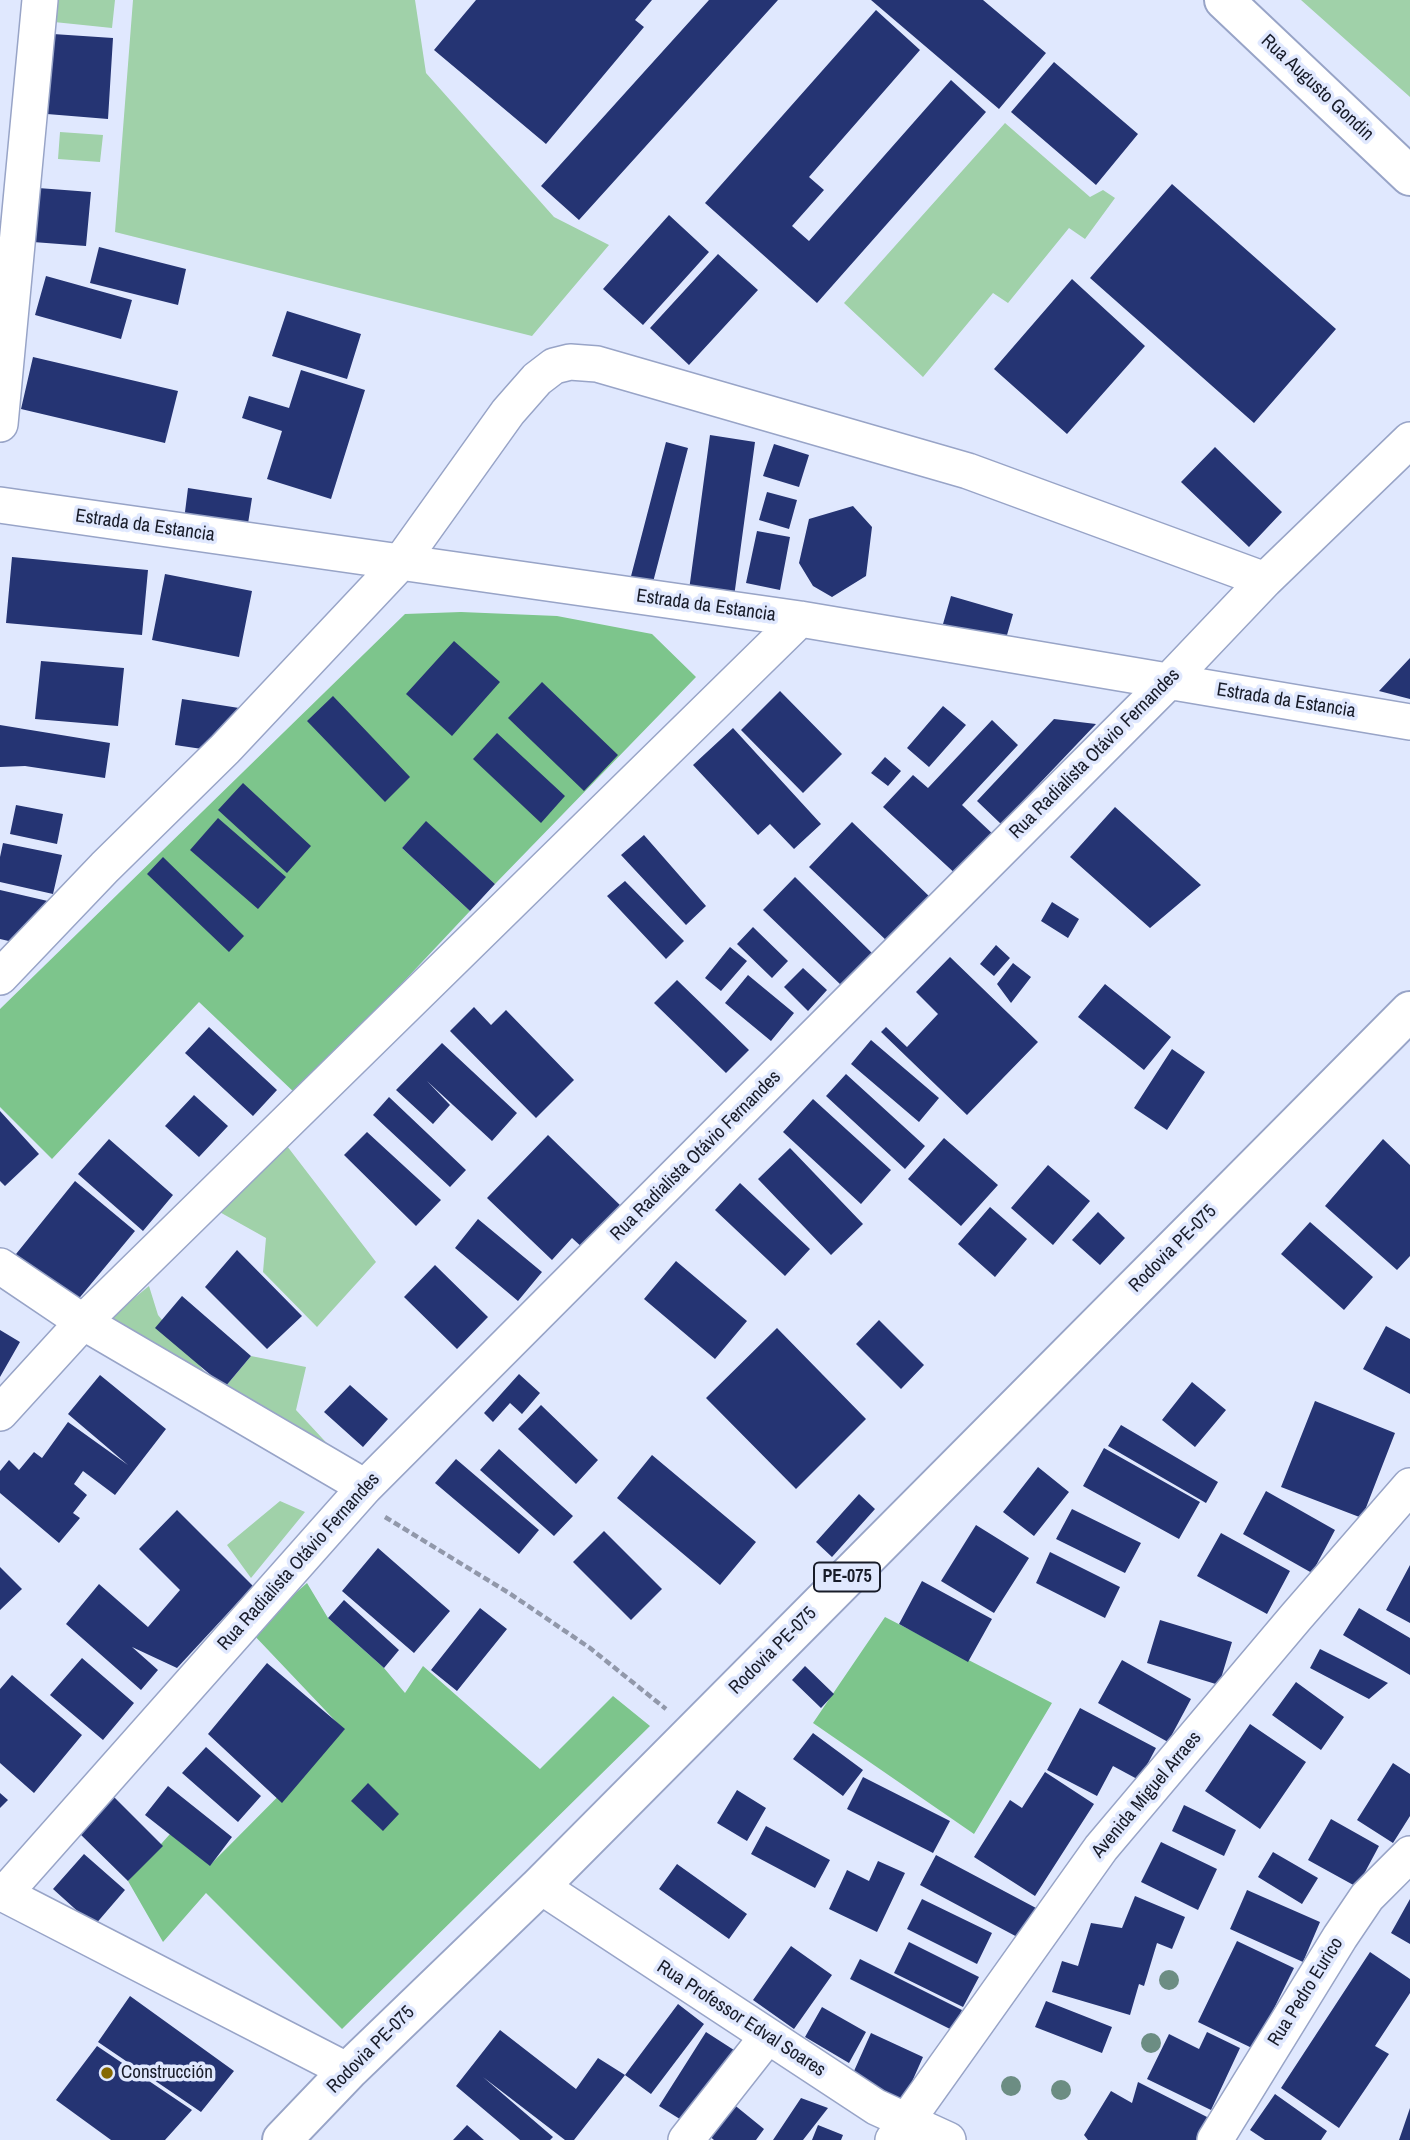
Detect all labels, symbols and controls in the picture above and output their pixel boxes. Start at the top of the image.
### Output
street label: Rua Augusto Gondin [1256,30,1378,146]
street label: Estrada da Estancia [74,505,216,547]
street label: Estrada da Estancia [635,585,777,627]
street label: Rua Radialista Otávio Fernandes [1005,664,1185,844]
street label: Estrada da Estancia [1215,679,1357,723]
street label: Rua Radialista Otávio Fernandes [606,1066,786,1246]
street label: Rodovia PE-075 [1125,1201,1221,1297]
street label: Rua Radialista Otávio Fernandes [213,1468,385,1656]
road number: PE-075 [814,1562,880,1592]
street label: Rodovia PE-075 [725,1603,821,1699]
street label: Avenida Miguel Arraes [1087,1727,1207,1863]
street label: Rua Pedro Eurico [1264,1933,1348,2051]
street label: Rua Professor Edval Soares [652,1956,830,2082]
street label: Rodovia PE-075 [323,2002,419,2098]
place label: Construcción [121,2062,213,2084]
marker: Construcción [99,2065,115,2081]

